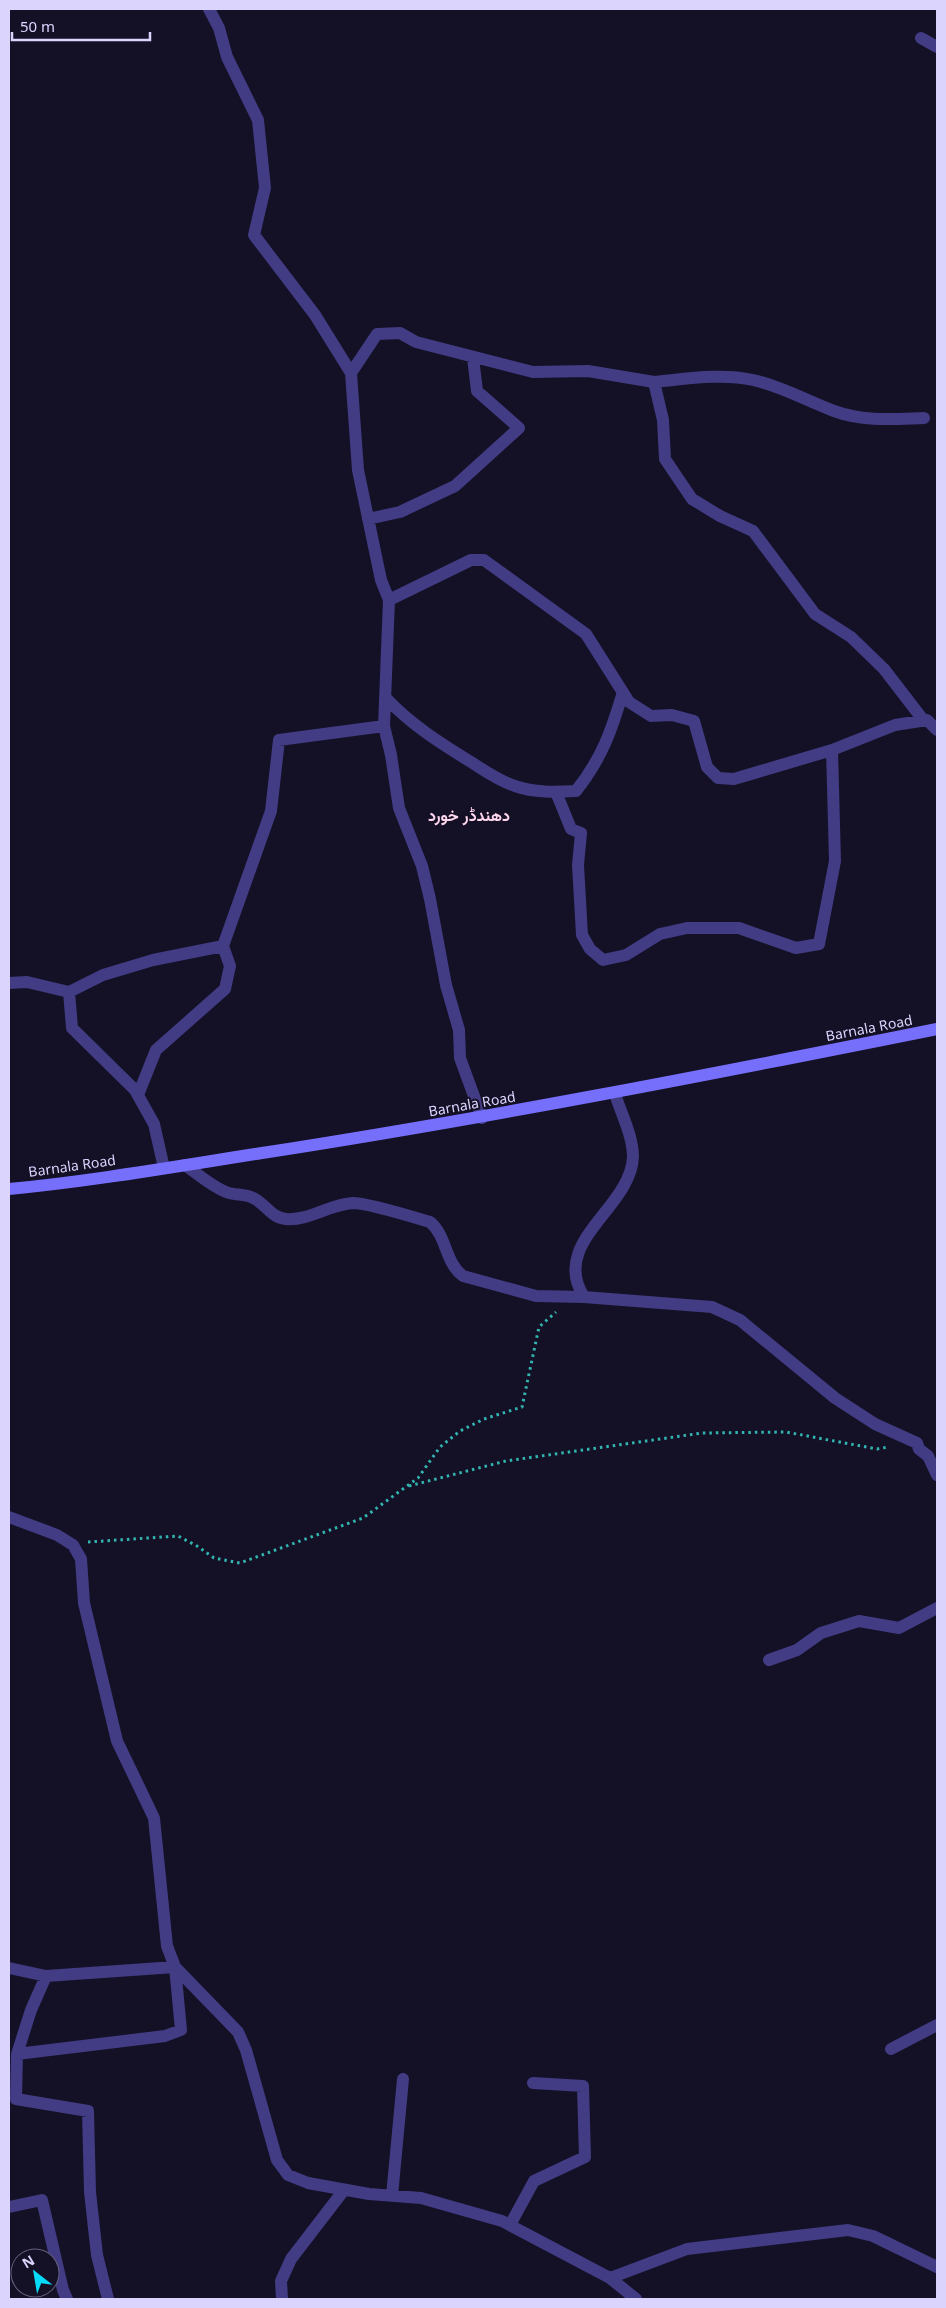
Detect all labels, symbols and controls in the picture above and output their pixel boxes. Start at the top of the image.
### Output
scale bar [12,10,150,42]
text: 50 m [20,16,55,36]
district label: دھندڈر خورد [428,804,510,826]
street label: Barnala Road [824,1010,914,1045]
street label: Barnala Road [427,1087,517,1121]
street label: Barnala Road [27,1150,117,1181]
north arrow [10,2248,60,2298]
text: N [18,2250,38,2273]

